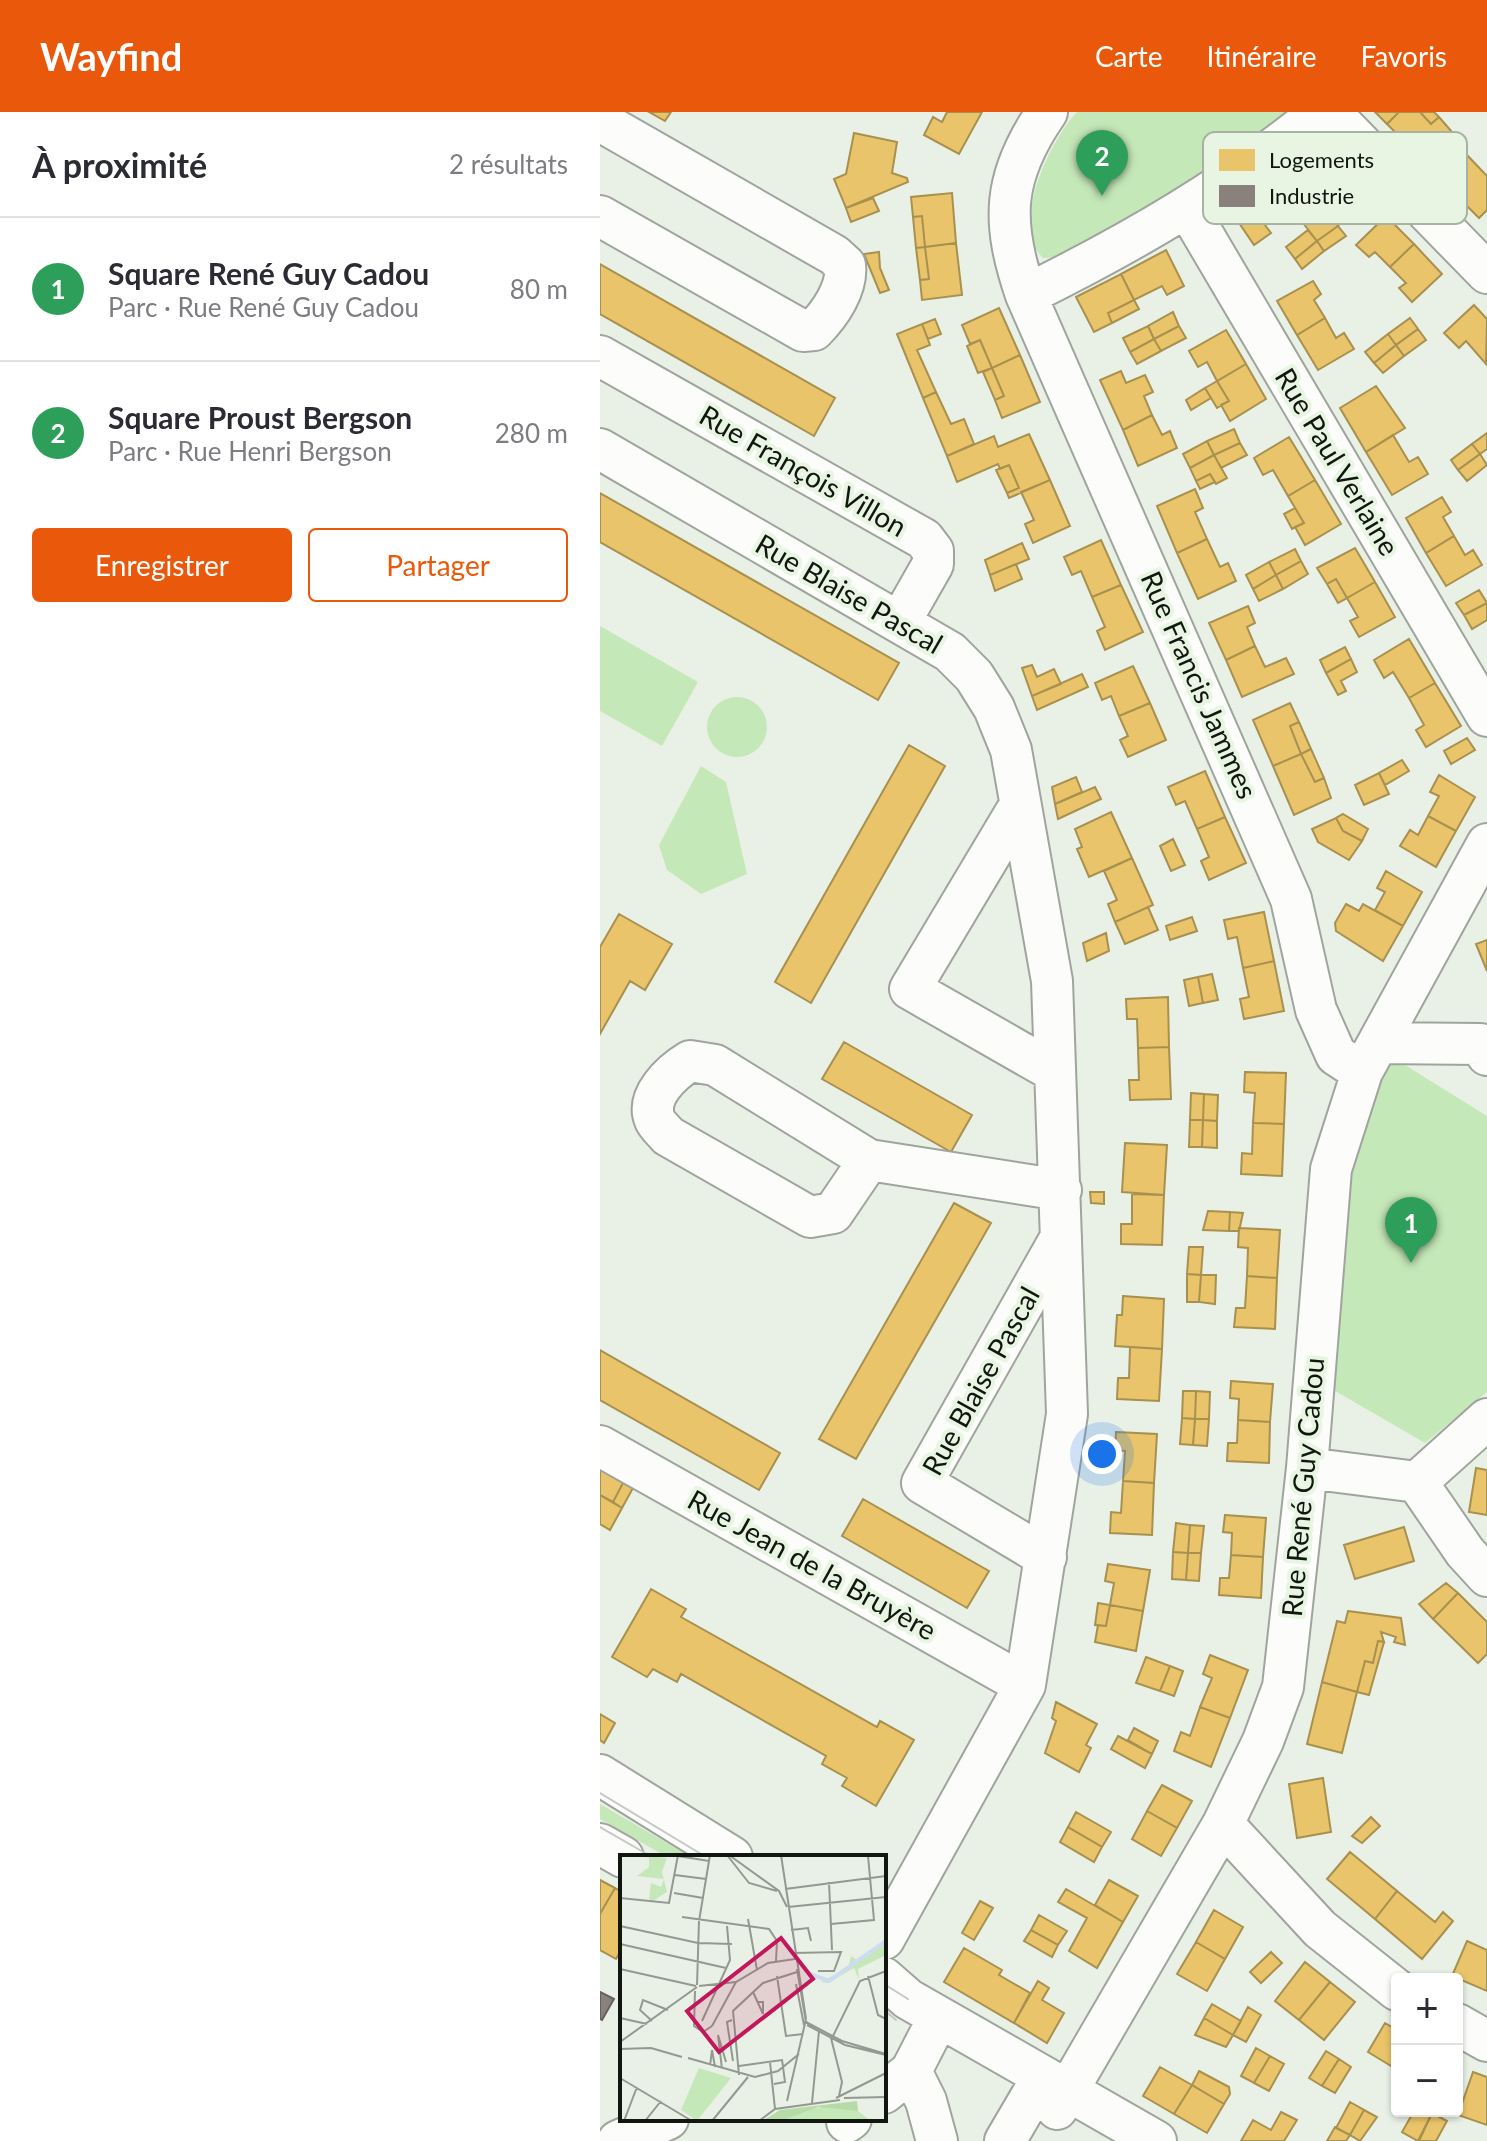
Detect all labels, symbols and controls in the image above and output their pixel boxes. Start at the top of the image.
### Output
text: Wayfind [40,33,182,79]
text: Carte [1095,39,1162,73]
text: Itinéraire [1206,39,1317,73]
text: Favoris [1361,39,1447,73]
pin: 2 [1076,130,1128,196]
legend [1203,132,1467,224]
text: À proximité [32,144,207,185]
text: Logements [1269,146,1374,173]
text: 2 résultats [449,148,568,180]
text: Industrie [1269,182,1354,209]
text: Square René Guy Cadou [108,255,429,291]
text: 1 [50,273,66,305]
text: 80 m [510,273,568,305]
text: Parc · Rue René Guy Cadou [108,291,419,323]
street label: Rue Paul Verlaine [1269,362,1407,561]
street label: Rue François Villon [694,397,913,543]
text: Square Proust Bergson [108,399,412,435]
text: 2 [50,417,66,449]
text: 280 m [495,417,568,449]
text: Parc · Rue Henri Bergson [108,435,392,467]
street label: Rue Blaise Pascal [750,526,949,660]
button: Enregistrer [32,528,292,602]
button: Partager [308,528,568,602]
street label: Rue Francis Jammes [1134,566,1265,804]
pin: 1 [1385,1197,1437,1263]
street label: Rue Blaise Pascal [914,1280,1046,1481]
street label: Rue René Guy Cadou [1274,1356,1330,1618]
your location [1082,1434,1122,1474]
street label: Rue Jean de la Bruyère [682,1482,943,1647]
inset map [620,1855,886,2121]
map controls [1391,1973,1463,2117]
button: + [1391,1973,1463,2045]
button: − [1391,2045,1463,2117]

